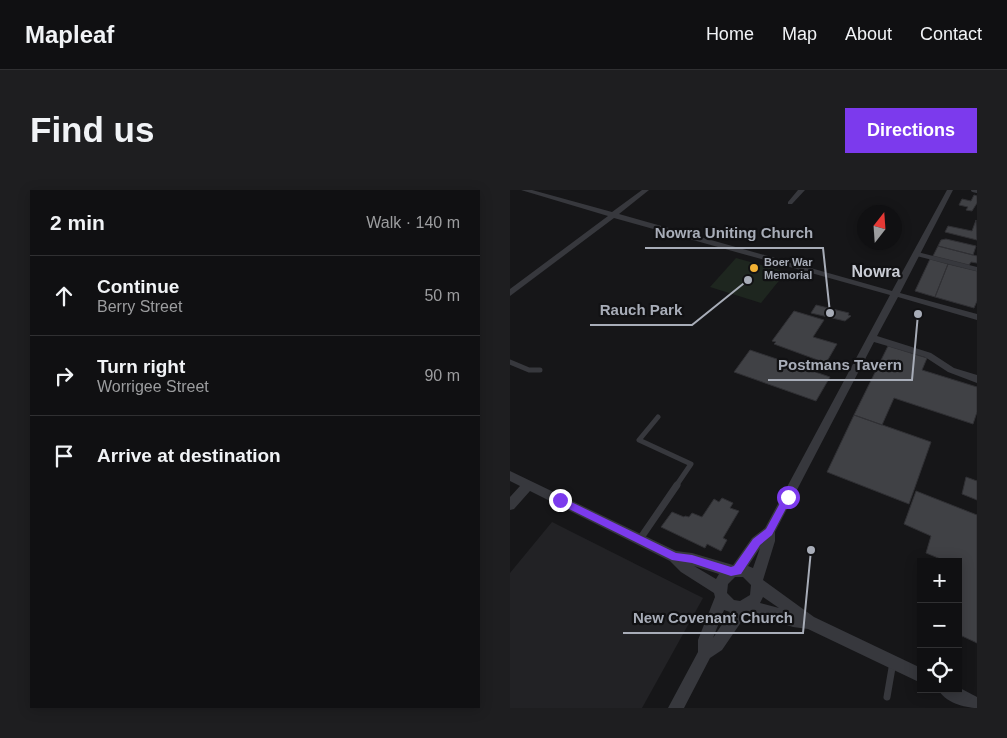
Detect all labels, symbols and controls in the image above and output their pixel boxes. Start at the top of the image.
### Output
text: Mapleaf [25,21,114,48]
text: Home [706,24,754,44]
text: Map [782,24,817,44]
text: About [845,24,892,44]
text: Contact [920,24,982,44]
button: Directions [845,108,977,153]
text: Find us [30,110,154,149]
north arrow [857,205,902,250]
text: 2 min [50,211,105,234]
text: Walk · 140 m [366,214,460,231]
callout: Nowra Uniting Church [645,218,823,248]
text: Nowra Uniting Church [655,224,813,241]
place label: Boer War Memorial [764,256,813,281]
marker: Boer War Memorial [748,262,760,274]
district label: Nowra [852,263,901,280]
text: Continue [97,276,179,297]
icon: ahead [50,282,78,310]
text: 50 m [424,287,460,304]
callout: Rauch Park [590,295,692,325]
text: Berry Street [97,298,182,315]
text: Rauch Park [600,301,683,318]
callout: Postmans Tavern [768,350,912,380]
text: Turn right [97,356,185,377]
text: Postmans Tavern [778,356,902,373]
icon: right [50,362,78,390]
text: 90 m [424,367,460,384]
text: Worrigee Street [97,378,209,395]
icon: arrive [50,442,78,470]
text: Arrive at destination [97,445,281,466]
route start [777,486,800,509]
route end [549,489,572,512]
map controls [917,558,962,693]
button: + [917,558,962,603]
callout: New Covenant Church [623,603,803,633]
button: − [917,603,962,648]
text: New Covenant Church [633,609,793,626]
button: locate [917,648,962,693]

